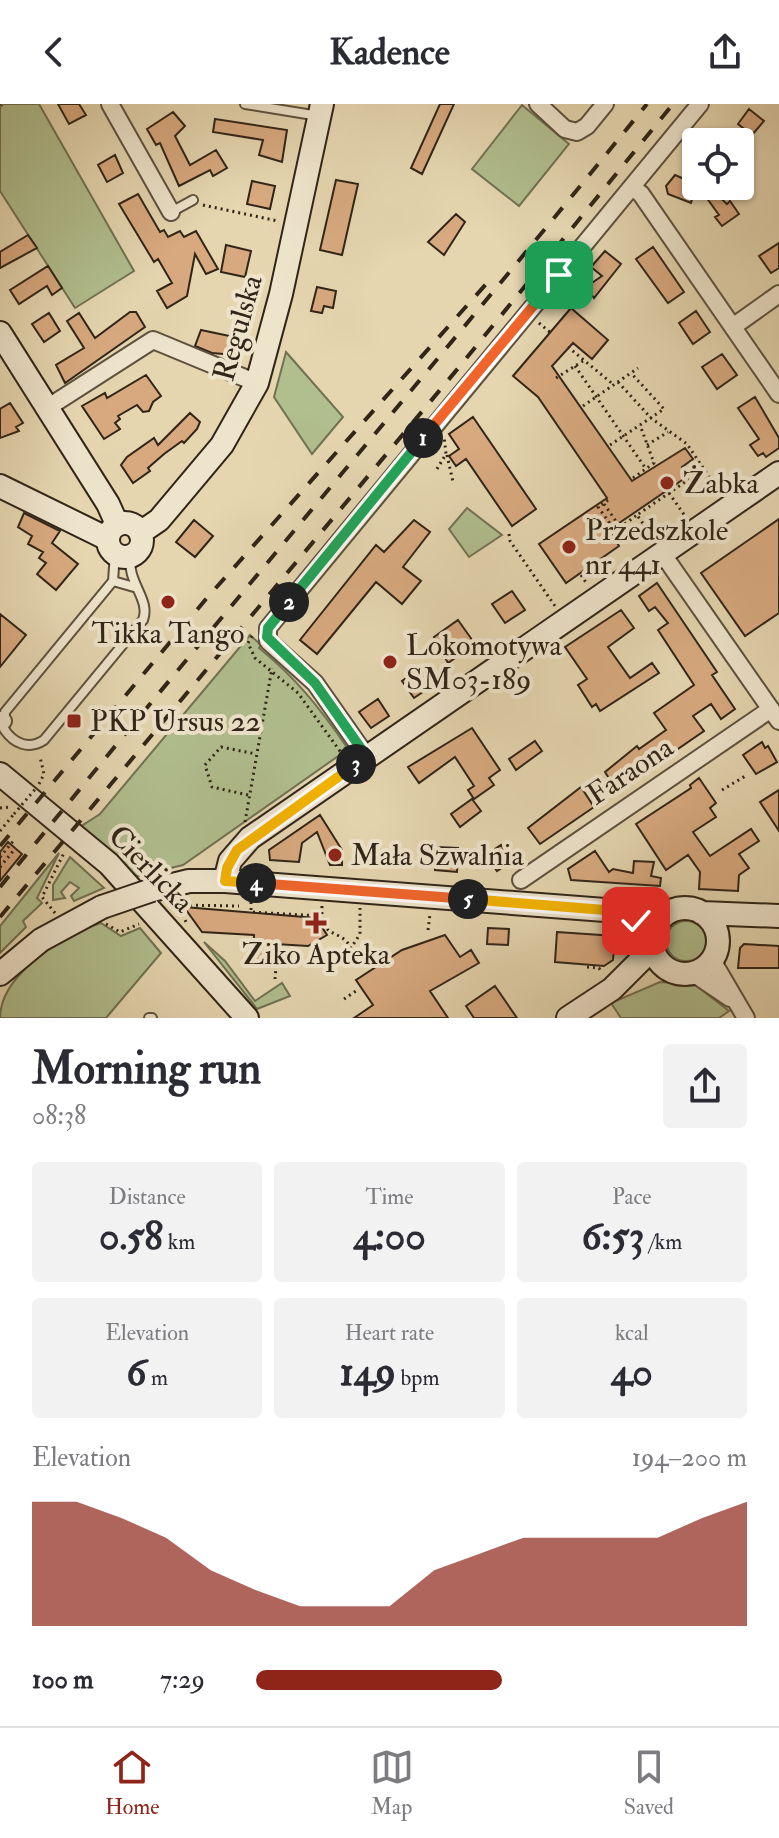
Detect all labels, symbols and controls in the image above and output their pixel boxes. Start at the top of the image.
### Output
icon: back [32,30,76,74]
text: Kadence [329,30,450,75]
icon: share [703,30,747,74]
map controls [682,128,754,200]
button: locate [682,128,754,200]
pin [525,241,593,309]
icon: arrive [537,253,581,297]
street label: Regulska [205,270,271,385]
pin: 1 [403,418,443,458]
text: 1 [419,424,427,452]
place label: Żabka [683,465,760,502]
marker: Żabka [658,474,676,492]
place label: Przedszkole nr 441 [585,512,728,583]
marker: Przedszkole nr 441 [560,538,578,556]
pin: 2 [269,582,309,622]
text: 2 [283,588,295,616]
marker: Tikka Tango [159,593,177,611]
place label: Tikka Tango [92,615,244,652]
place label: Lokomotywa SM03-189 [406,627,562,698]
marker: Lokomotywa SM03-189 [381,653,399,671]
place label: PKP Ursus 22 [90,703,261,740]
marker: PKP Ursus 22 [65,712,83,730]
street label: Faraona [580,728,681,813]
pin: 3 [336,744,376,784]
text: 3 [352,750,360,778]
street label: Cierlicka [100,818,202,921]
place label: Mała Szwalnia [351,837,525,874]
marker: Mała Szwalnia [326,846,344,864]
pin: 4 [236,863,276,903]
text: 4 [250,869,262,897]
pin: 5 [448,879,488,919]
text: 5 [463,885,473,913]
pin [602,887,670,955]
icon: check [614,899,658,943]
marker: Ziko Apteka [307,914,325,932]
place label: Ziko Apteka [242,936,391,973]
text: Morning run [32,1042,261,1097]
button: share [663,1044,747,1128]
text: 08:38 [32,1100,86,1132]
text: Distance [109,1183,186,1211]
text: Time [365,1183,414,1211]
text: Pace [612,1183,652,1211]
text: 0.58 [99,1211,163,1262]
text: 4:00 [353,1211,426,1262]
text: 6:53 [581,1211,644,1262]
text: km [163,1228,195,1256]
text: /km [644,1228,682,1256]
text: Elevation [105,1319,189,1347]
text: Heart rate [345,1319,434,1347]
text: kcal [615,1319,649,1347]
text: 6 [126,1347,146,1398]
text: 149 [340,1347,396,1398]
text: 40 [611,1347,653,1398]
text: m [146,1364,168,1392]
text: bpm [396,1364,439,1392]
text: Elevation [32,1442,131,1474]
text: 194–200 m [632,1442,747,1474]
text: 100 m [32,1664,93,1696]
text: 7:29 [160,1664,205,1696]
tab: Home [105,1745,160,1821]
tab: Map [370,1745,414,1821]
tab: Saved [624,1745,674,1821]

